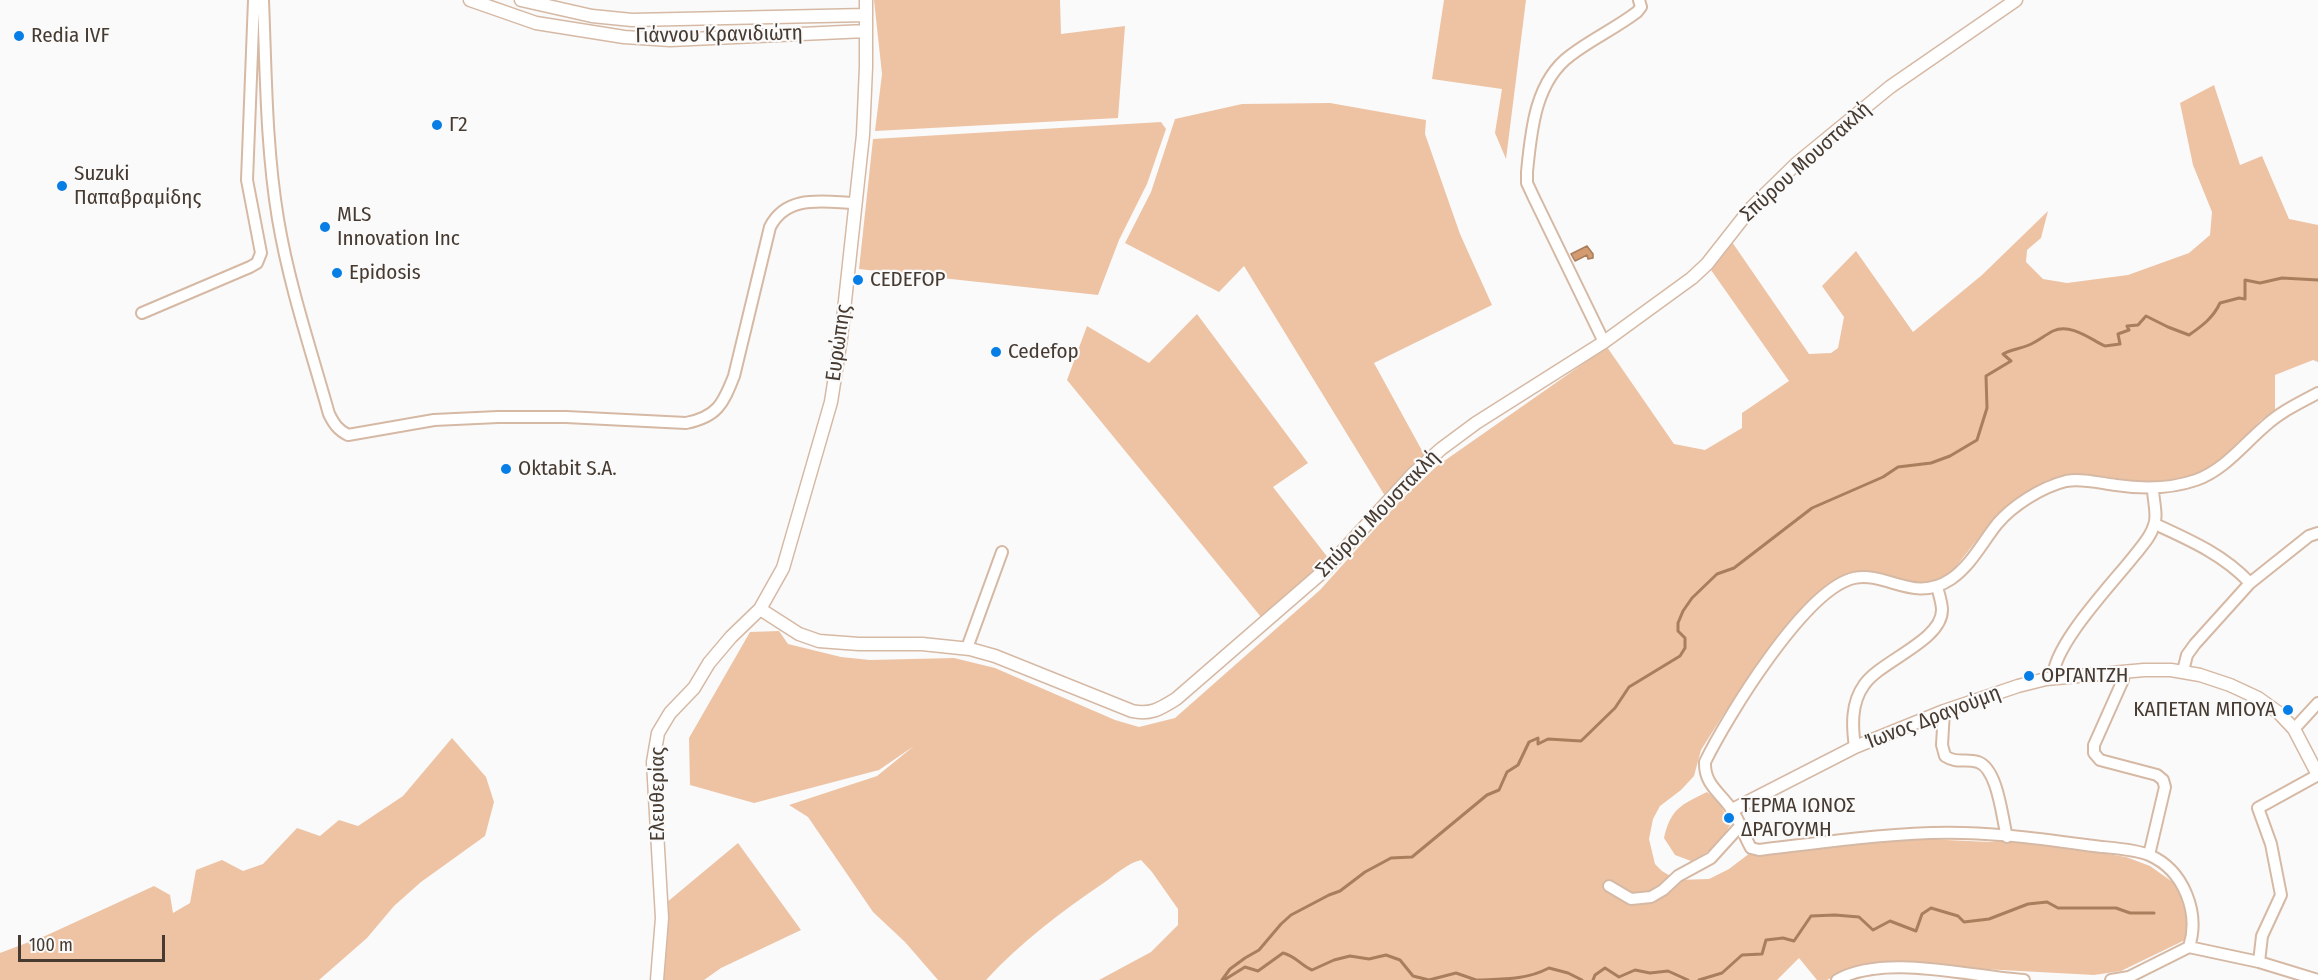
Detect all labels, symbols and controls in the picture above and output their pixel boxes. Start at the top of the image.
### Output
street label: Γιάννου Κρανιδιώτη [635,21,803,49]
place label: Redia IVF [31,23,110,49]
marker: Redia IVF [12,29,26,43]
street label: Σπύρου Μουστακλή [1736,97,1876,227]
place label: Γ2 [449,112,468,138]
marker: Γ2 [430,118,444,132]
place label: Suzuki Παπαβραμίδης [74,161,201,211]
marker: Suzuki Παπαβραμίδης [55,179,69,193]
place label: MLS Innovation Inc [337,202,460,252]
marker: MLS Innovation Inc [318,220,332,234]
place label: Epidosis [349,260,421,286]
marker: Epidosis [330,266,344,280]
place label: CEDEFOP [870,267,946,293]
marker: CEDEFOP [851,273,865,287]
street label: Ευρώπης [821,303,857,383]
place label: Cedefop [1008,339,1079,365]
marker: Cedefop [989,345,1003,359]
street label: Σπύρου Μουστακλή [1311,445,1445,583]
place label: Oktabit S.A. [518,456,617,482]
marker: Oktabit S.A. [499,462,513,476]
place label: ΟΡΓΑΝΤΖΗ [2041,663,2129,689]
marker: ΟΡΓΑΝΤΖΗ [2022,669,2036,683]
street label: Ίωνος Δραγούμη [1862,681,2004,755]
place label: ΚΑΠΕΤΑΝ ΜΠΟΥΑ [2133,697,2276,723]
marker: ΚΑΠΕΤΑΝ ΜΠΟΥΑ [2281,703,2295,717]
street label: Ελευθερίας [645,747,671,841]
place label: ΤΕΡΜΑ ΙΩΝΟΣ ΔΡΑΓΟΥΜΗ [1741,793,1855,843]
marker: ΤΕΡΜΑ ΙΩΝΟΣ ΔΡΑΓΟΥΜΗ [1722,811,1736,825]
scale bar [21,923,168,961]
text: 100 m [29,934,73,956]

